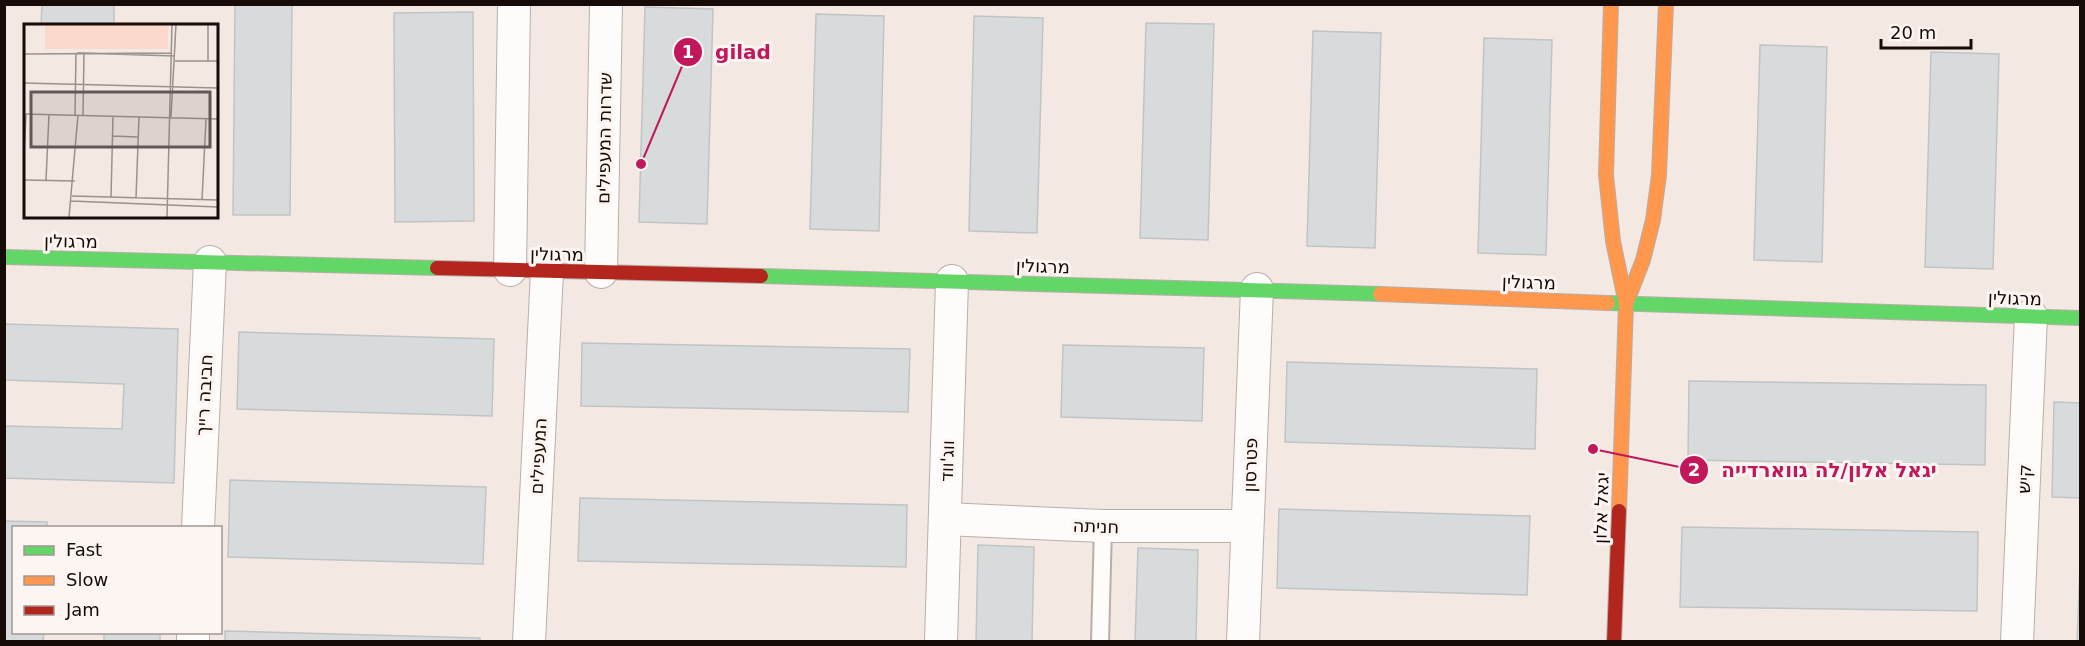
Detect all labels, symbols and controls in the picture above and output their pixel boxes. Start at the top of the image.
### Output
scale bar [1881,12,1971,50]
text: 20 m [1890,22,1936,43]
inset map [24,24,218,218]
callout: gilad [673,33,783,71]
text: gilad [715,40,771,64]
text: 1 [682,41,694,62]
street label: שדרות המעפילים [592,72,616,204]
street label: מרגולין [44,230,98,252]
street label: מרגולין [530,243,584,265]
street label: מרגולין [1016,255,1070,277]
street label: מרגולין [1502,271,1556,293]
street label: מרגולין [1988,287,2042,309]
street label: חביבה רייך [191,354,217,436]
street label: המעפילים [526,417,550,495]
street label: פטרסון [1239,437,1261,493]
street label: ווג'ווד [936,440,958,482]
callout: יגאל אלון/לה גווארדייה [1679,451,1949,489]
text: יגאל אלון/לה גווארדייה [1721,458,1937,482]
text: 2 [1688,459,1700,480]
street label: קיש [2013,464,2035,494]
street label: יגאל אלון [1589,472,1613,544]
street label: חניתה [1072,515,1120,537]
legend [12,526,222,634]
text: Fast [66,539,102,560]
text: Slow [66,569,108,590]
text: Jam [65,599,100,620]

